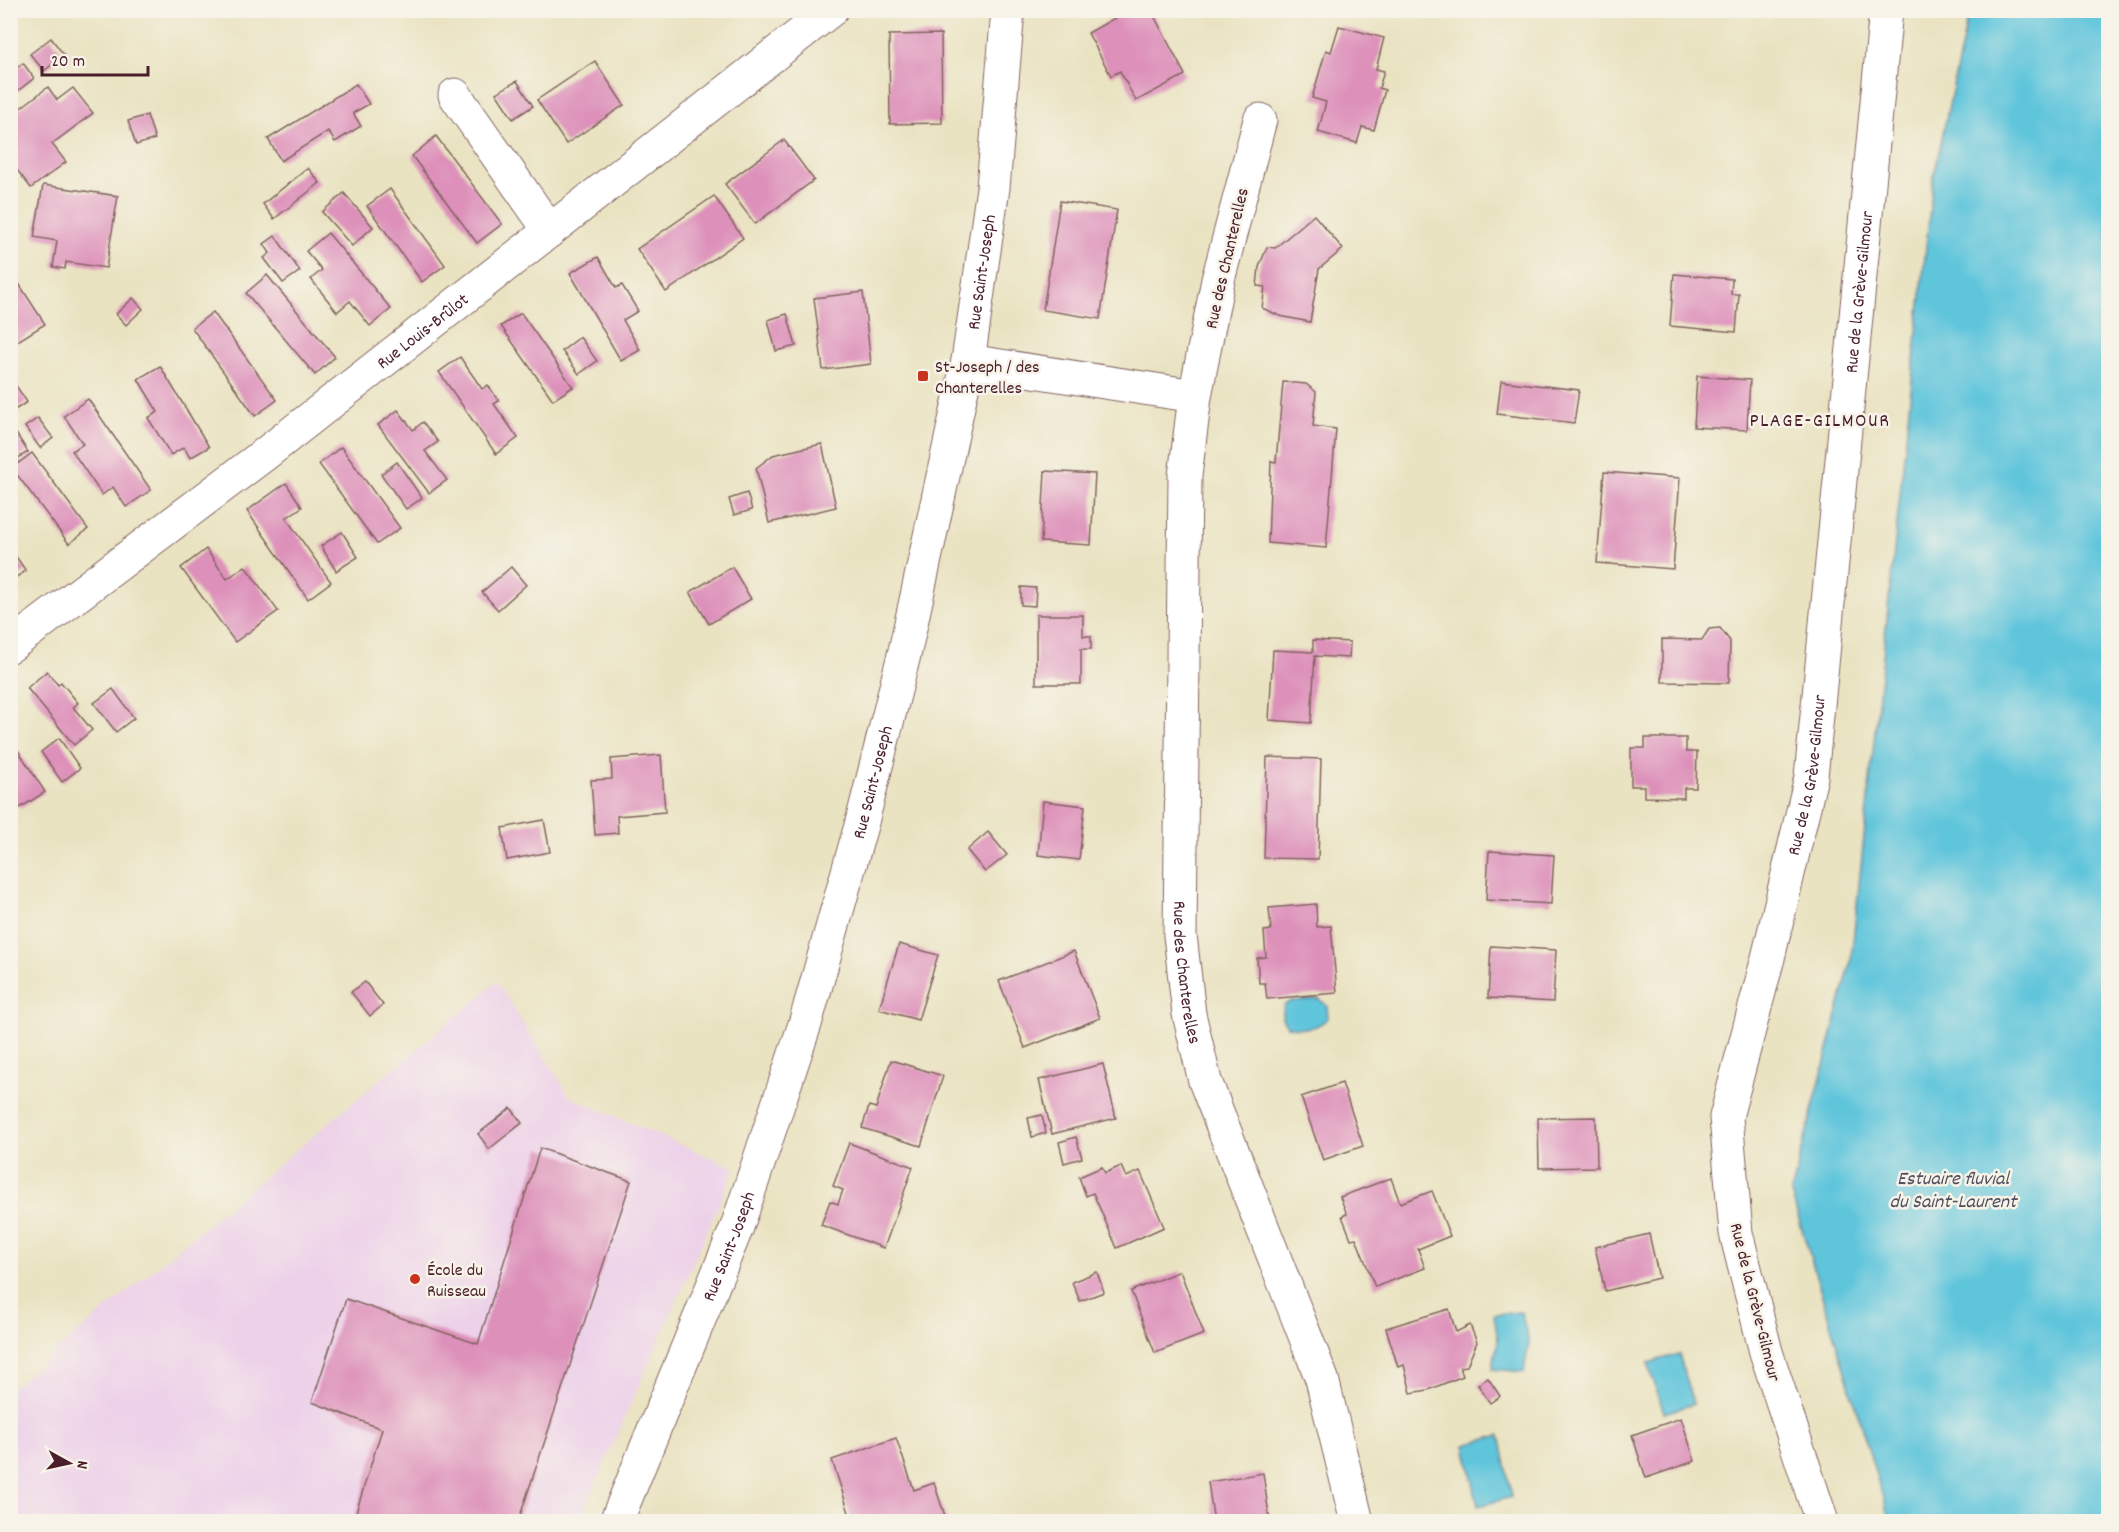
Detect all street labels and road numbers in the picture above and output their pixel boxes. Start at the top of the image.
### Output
street label: Rue des Chanterelles [1200,186,1257,331]
street label: Rue de la Grève-Gilmour [1841,210,1881,374]
street label: Rue Saint-Joseph [963,213,1004,331]
street label: Rue Louis-Brûlot [372,288,475,377]
street label: Rue de la Grève-Gilmour [1783,693,1834,858]
street label: Rue Saint-Joseph [848,723,901,842]
street label: Rue des Chanterelles [1165,901,1206,1047]
street label: Rue Saint-Joseph [698,1189,763,1306]
street label: Rue de la Grève-Gilmour [1722,1221,1785,1385]

